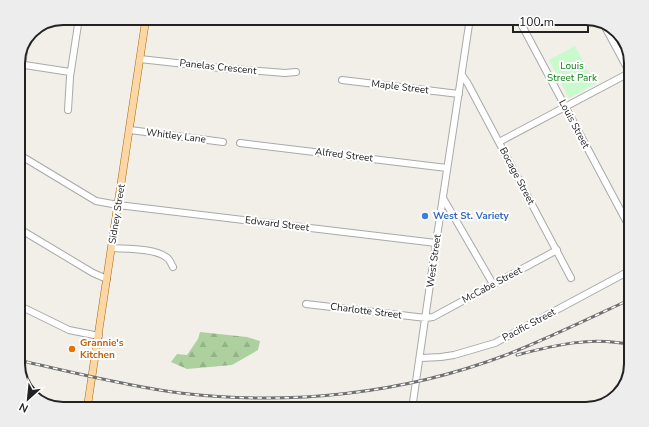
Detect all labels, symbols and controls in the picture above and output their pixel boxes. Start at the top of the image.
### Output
scale bar [513,8,588,34]
text: 100 m [519,14,554,30]
street label: Panelas Crescent [179,56,258,78]
park label: Louis Street Park [547,59,598,85]
street label: Maple Street [370,77,430,98]
street label: Louis Street [555,97,593,151]
street label: Whitley Lane [145,125,207,147]
street label: Alfred Street [314,145,374,166]
street label: Bocage Street [496,145,538,208]
street label: Sidney Street [105,183,129,245]
place label: West St. Variety [433,209,510,223]
marker: West St. Variety [420,211,430,221]
street label: Edward Street [244,213,310,235]
street label: West Street [423,233,445,289]
street label: McCabe Street [460,263,525,307]
street label: Charlotte Street [330,300,403,322]
street label: Pacific Street [500,305,559,345]
place label: Grannie's Kitchen [80,336,124,362]
marker: Grannie's Kitchen [67,344,77,354]
north arrow [8,379,48,419]
text: N [17,399,31,416]

